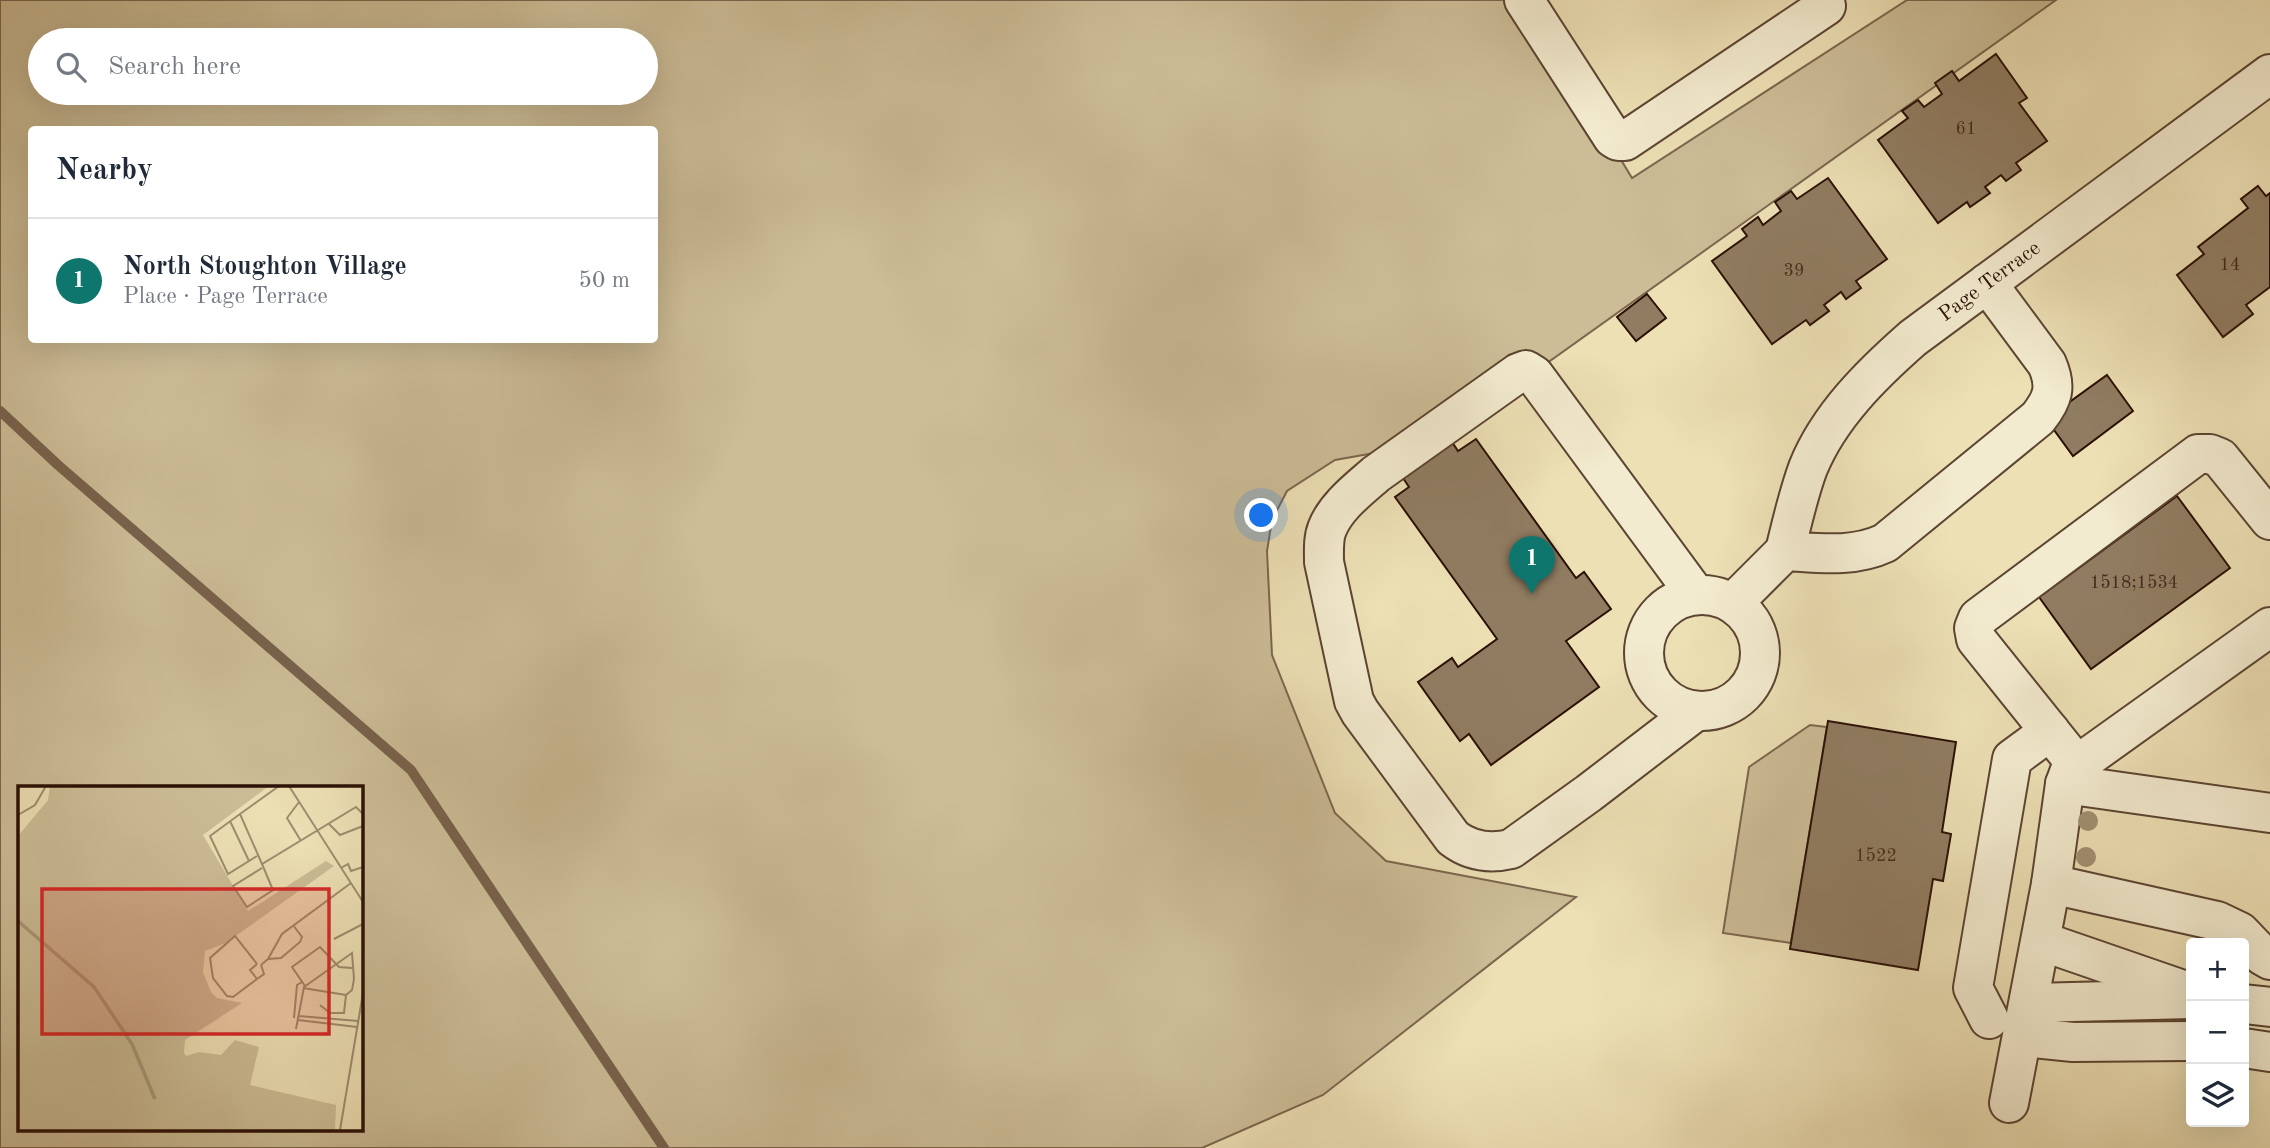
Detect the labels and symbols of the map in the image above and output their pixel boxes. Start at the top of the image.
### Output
house number: 61 [1956,120,1976,138]
street label: Page Terrace [1935,237,2044,326]
house number: 14 [2220,256,2240,274]
house number: 39 [1784,262,1804,280]
your location [1244,498,1278,532]
pin: 1 [1509,536,1555,594]
house number: 1518;1534 [2090,574,2178,592]
inset map [18,786,362,1130]
house number: 1522 [1855,847,1897,865]

